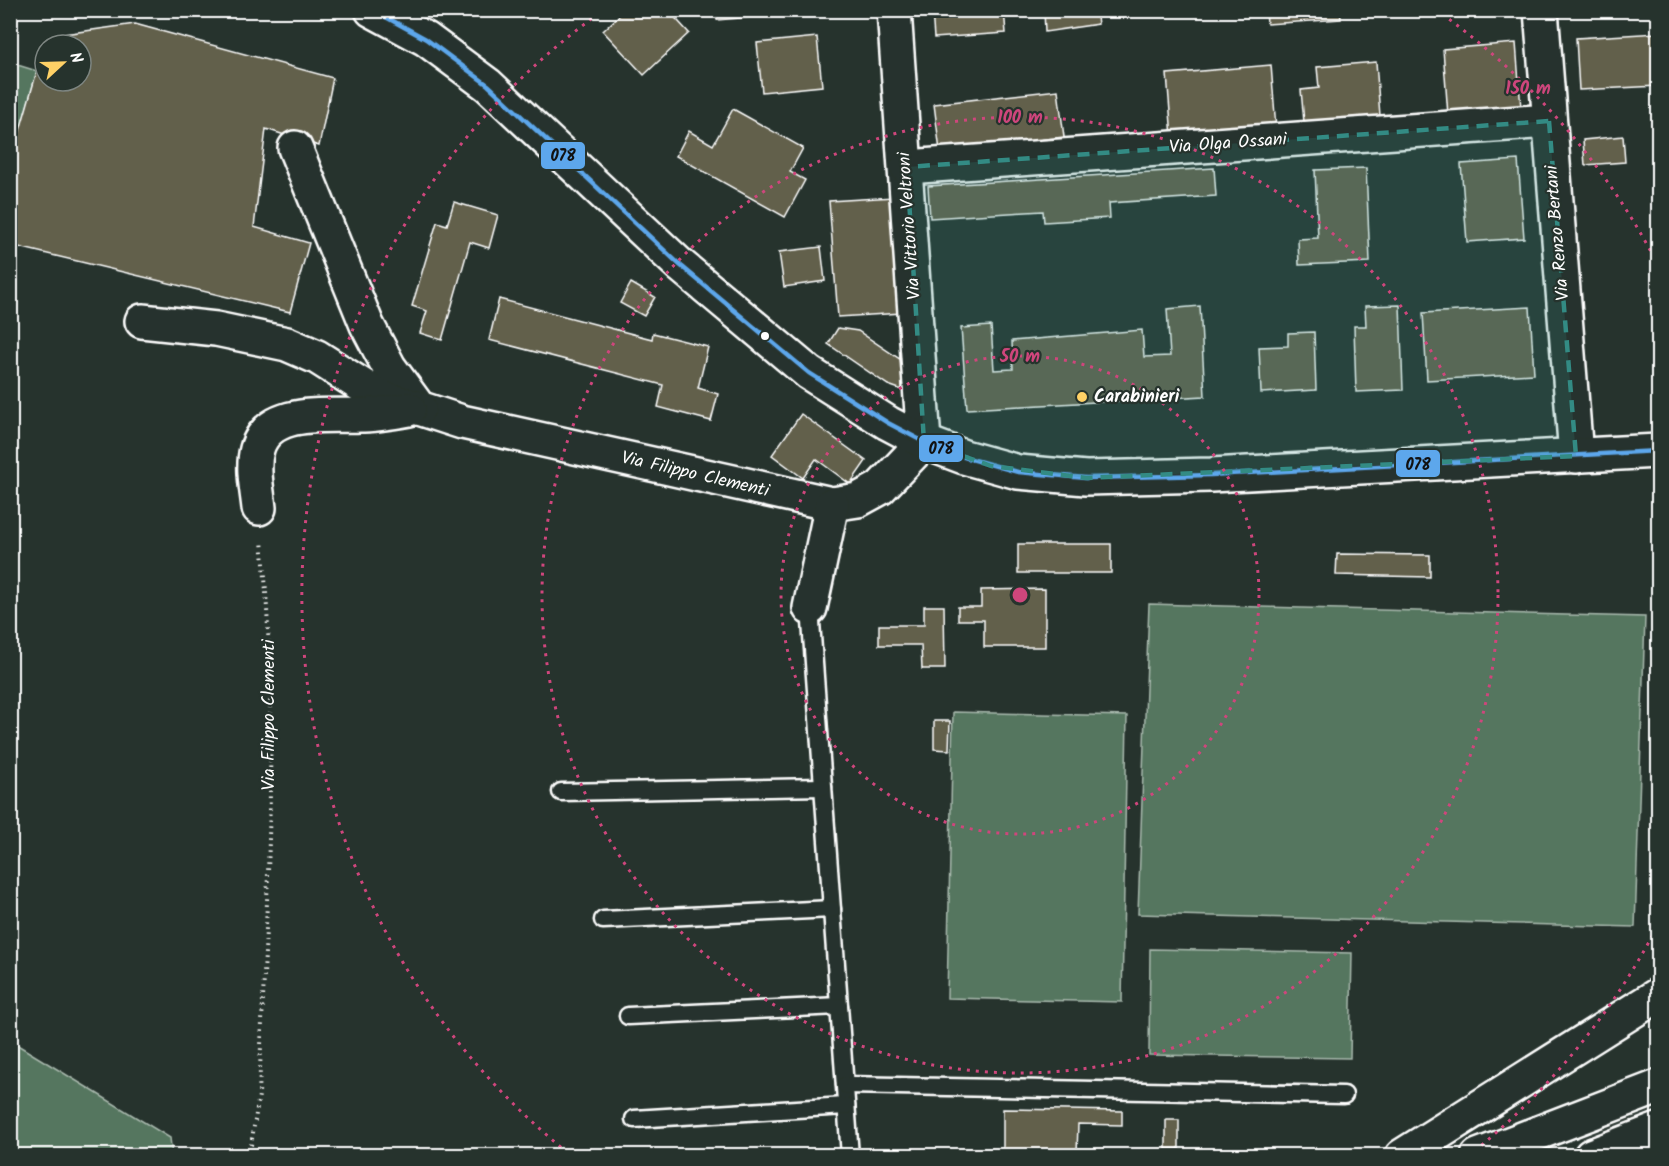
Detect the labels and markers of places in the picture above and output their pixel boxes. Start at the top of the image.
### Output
unlabelled marker [759,330,771,342]
place label: Carabinieri [1094,383,1180,412]
marker: Carabinieri [1075,390,1089,404]
centre of rings [1010,585,1030,605]

